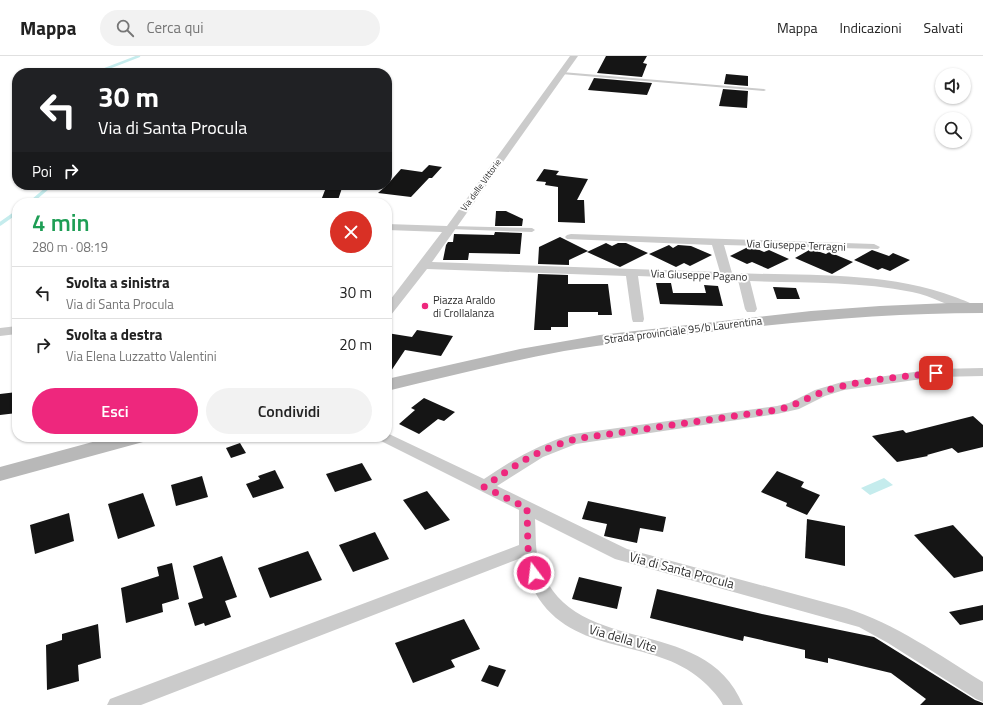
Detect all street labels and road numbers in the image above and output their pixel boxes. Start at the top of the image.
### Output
street label: Via delle Vittorie [457,156,504,213]
street label: Via Giuseppe Terragni [746,235,846,255]
street label: Via Giuseppe Pagano [650,265,748,285]
street label: Strada provinciale 95/b Laurentina [603,312,764,348]
street label: Via di Santa Procula [627,546,737,594]
street label: Via della Vite [587,619,659,657]

